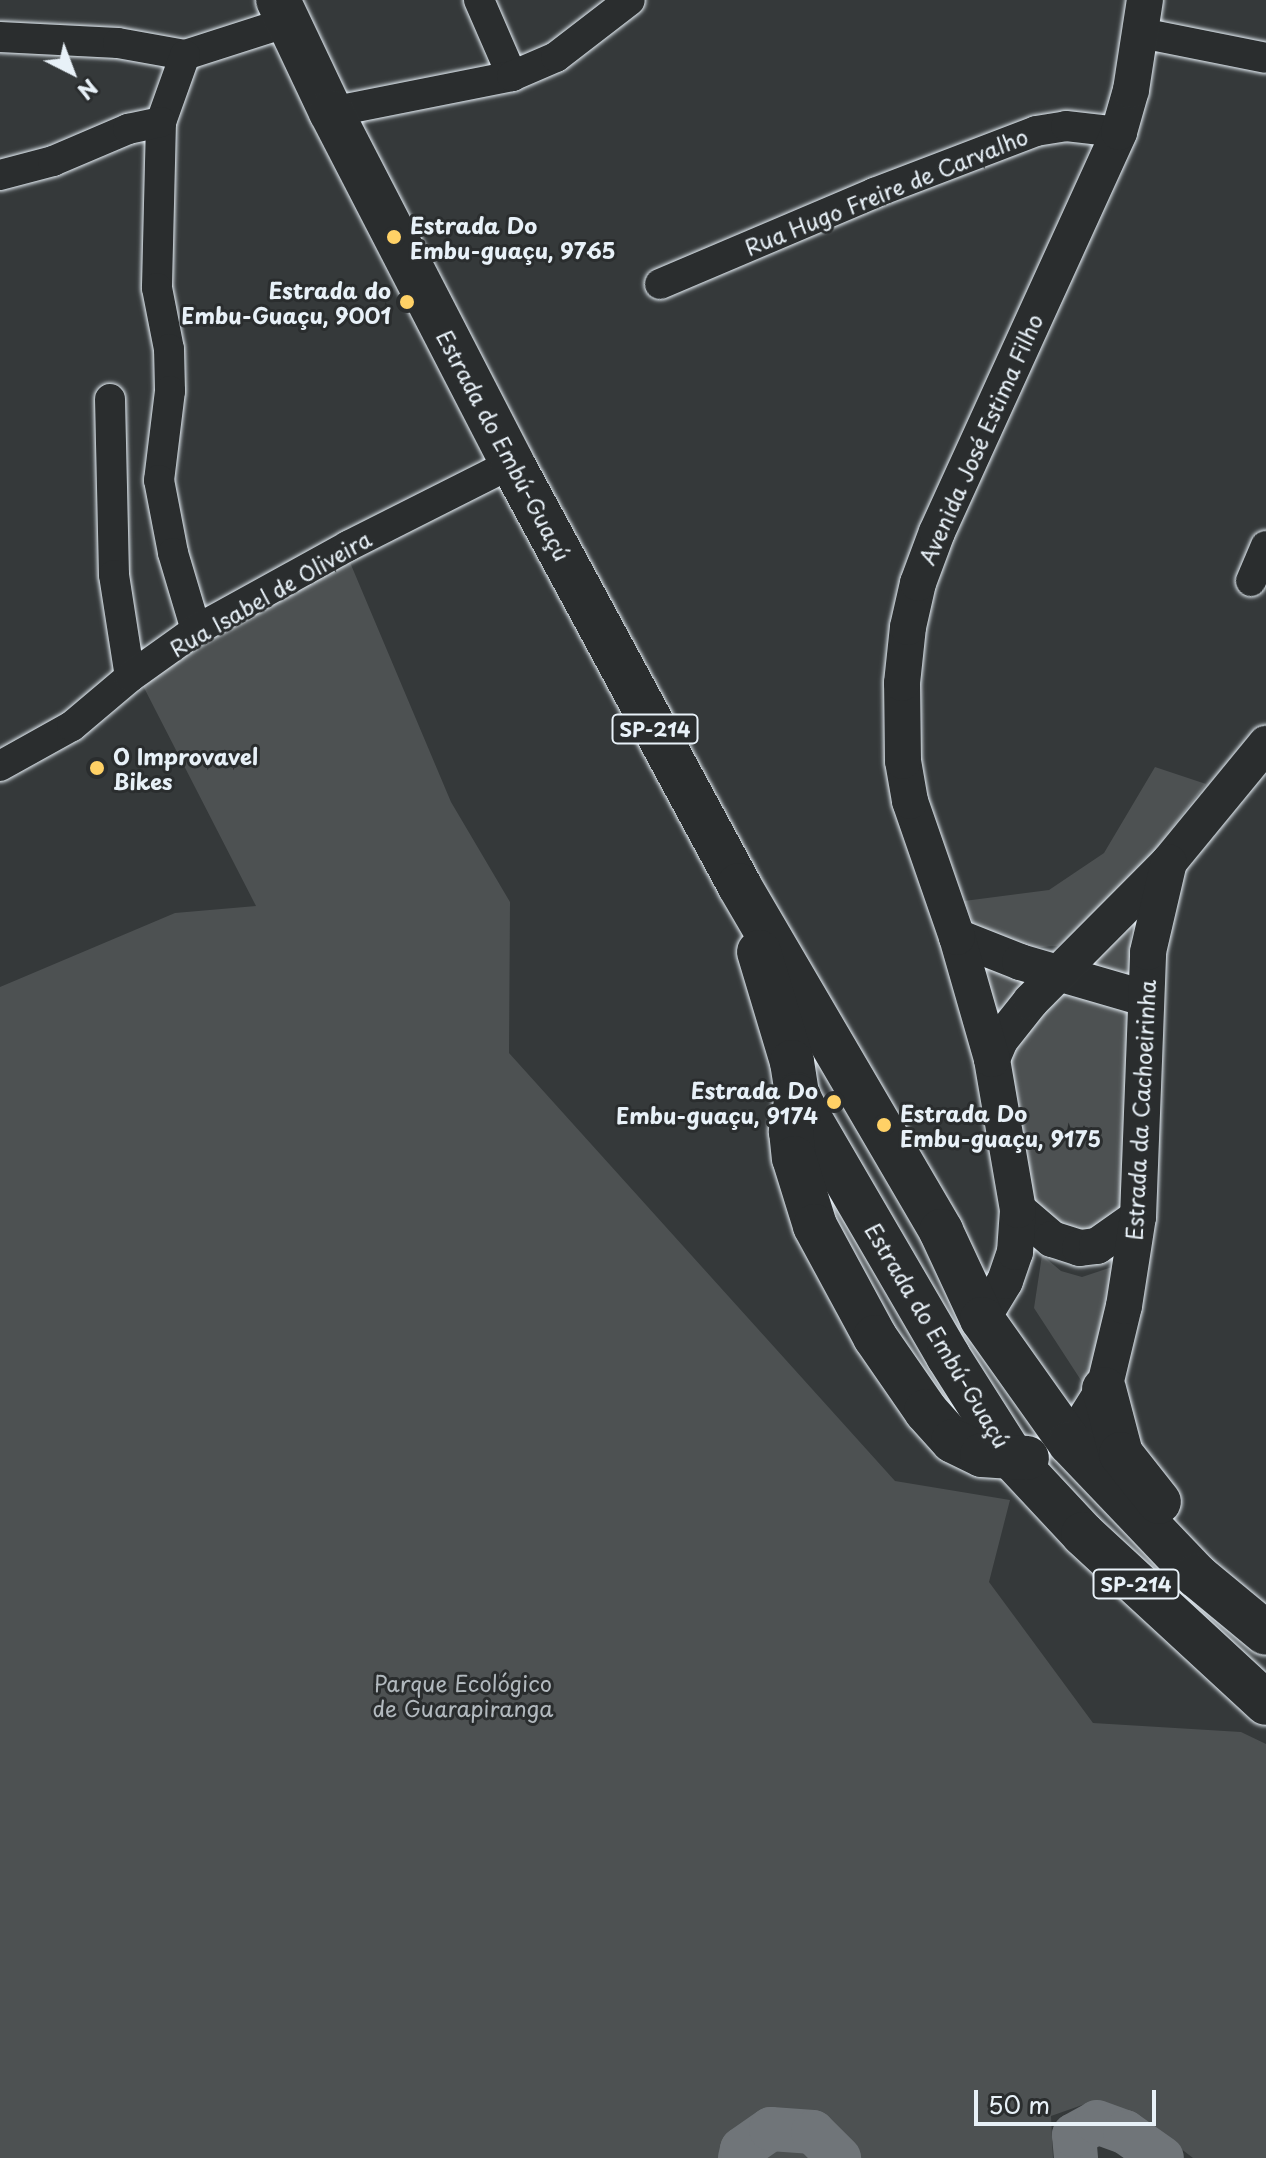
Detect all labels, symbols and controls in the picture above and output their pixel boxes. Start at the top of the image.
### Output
north arrow [32,32,112,112]
text: N [71,72,106,108]
street label: Rua Hugo Freire de Carvalho [739,122,1033,260]
place label: Estrada Do Embu-guaçu, 9765 [410,211,614,262]
marker: Estrada Do Embu-guaçu, 9765 [385,228,403,246]
place label: Estrada do Embu-Guaçu, 9001 [181,276,391,328]
marker: Estrada do Embu-Guaçu, 9001 [398,293,416,311]
street label: Avenida José Estima Filho [912,308,1048,570]
street label: Estrada do Embú-Guaçú [432,325,576,565]
street label: Rua Isabel de Oliveira [163,524,377,662]
road number: SP-214 [611,713,699,745]
place label: O Improvavel Bikes [113,742,259,794]
marker: O Improvavel Bikes [88,759,106,777]
street label: Estrada da Cachoeirinha [1120,979,1160,1241]
place label: Estrada Do Embu-guaçu, 9174 [617,1076,818,1128]
marker: Estrada Do Embu-guaçu, 9174 [825,1093,843,1111]
place label: Estrada Do Embu-guaçu, 9175 [900,1099,1101,1150]
marker: Estrada Do Embu-guaçu, 9175 [875,1116,893,1134]
street label: Estrada do Embú-Guaçú [860,1217,1016,1453]
road number: SP-214 [1092,1568,1180,1600]
park label: Parque Ecológico de Guarapiranga [372,1669,554,1720]
scale bar [978,2074,1160,2124]
text: 50 m [988,2086,1050,2122]

